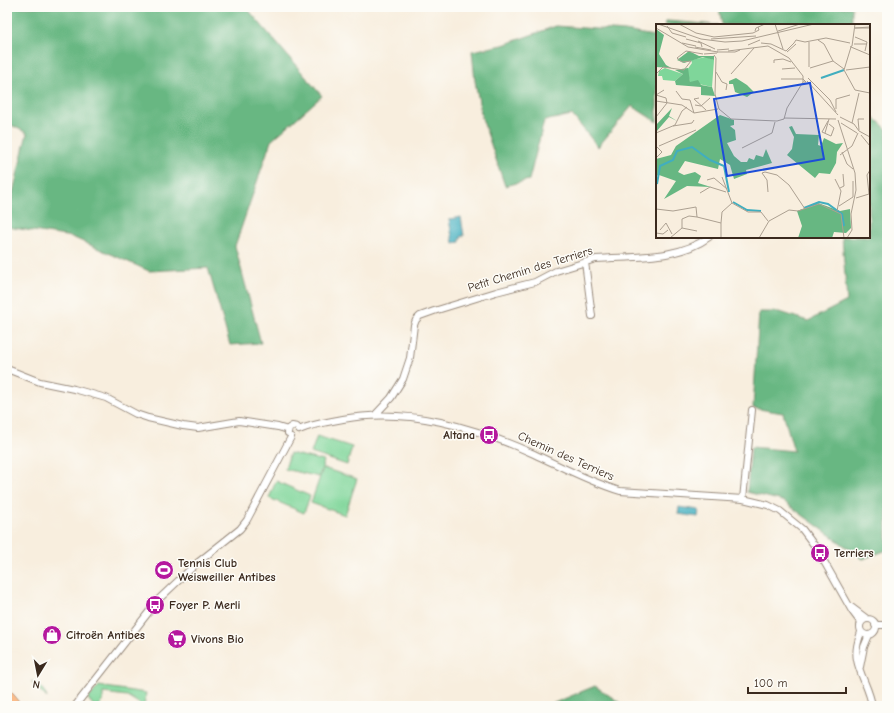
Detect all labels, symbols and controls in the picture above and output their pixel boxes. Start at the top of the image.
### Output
inset map [656,24,870,238]
street label: Petit Chemin des Terriers [466,243,594,295]
bus stop icon: Altana [478,424,500,446]
place label: Altana [443,428,475,442]
street label: Chemin des Terriers [516,428,616,484]
bus stop icon: Terriers [809,542,831,564]
place label: Terriers [834,546,874,560]
place label: Tennis Club Weisweiller Antibes [178,556,276,584]
sports icon: Tennis Club Weisweiller Antibes [153,559,175,581]
bus stop icon: Foyer P. Merli [144,594,166,616]
place label: Foyer P. Merli [169,598,241,612]
shop icon: Citroën Antibes [41,624,63,646]
place label: Citroën Antibes [66,628,145,642]
supermarket icon: Vivons Bio [166,628,188,650]
place label: Vivons Bio [191,632,244,646]
north arrow [18,655,58,695]
scale bar [748,669,846,695]
text: 100 m [754,676,787,690]
text: N [32,677,41,691]

